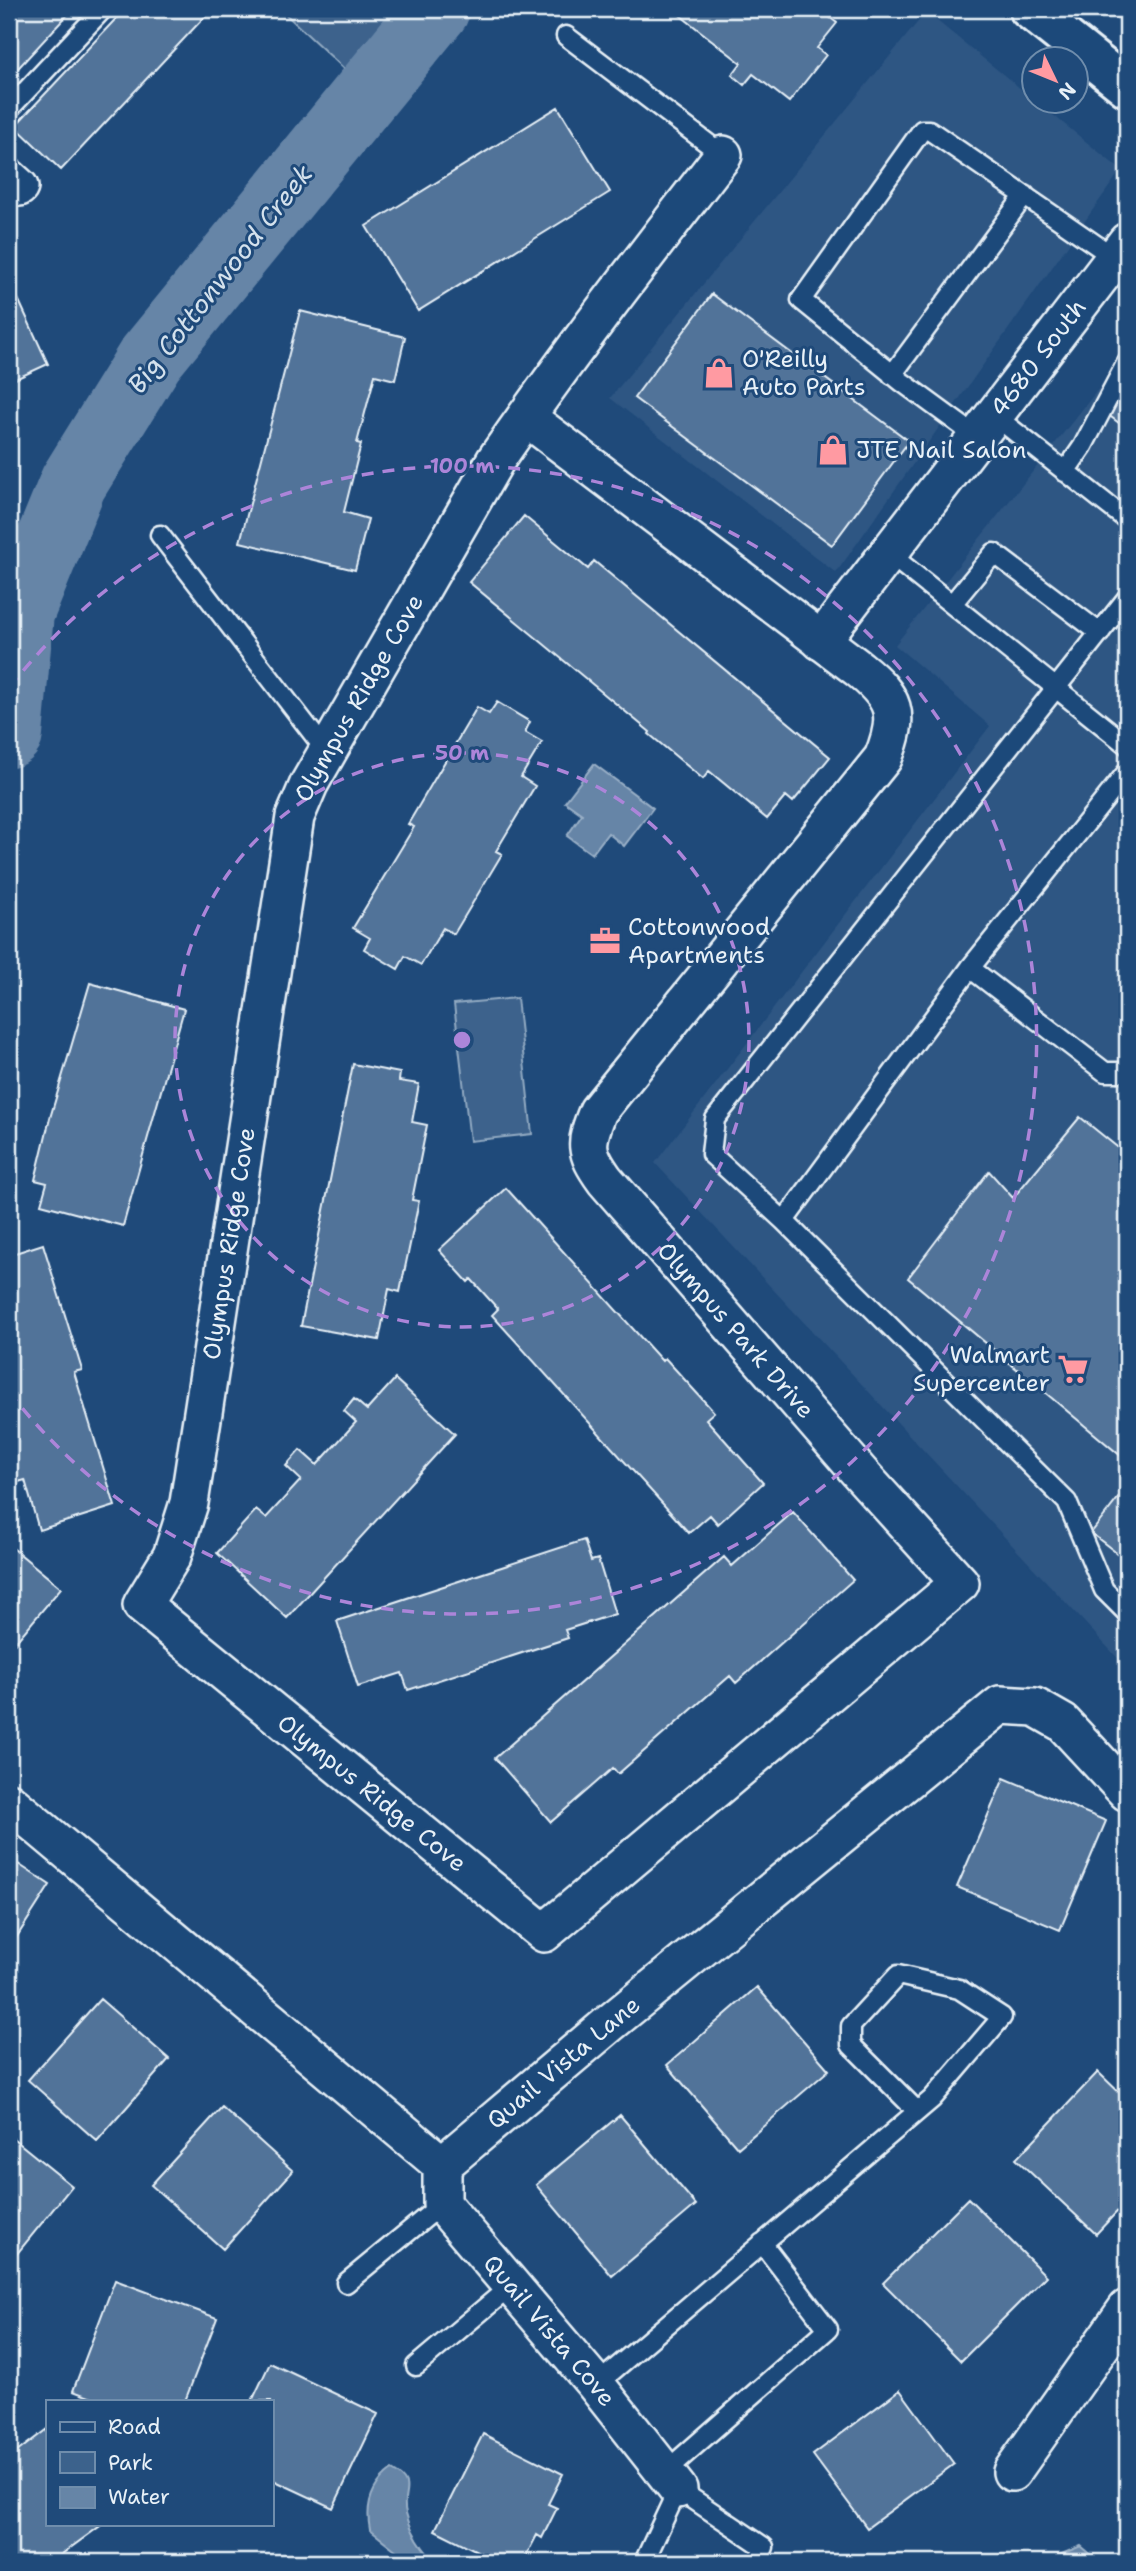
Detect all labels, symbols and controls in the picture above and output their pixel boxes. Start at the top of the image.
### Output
north arrow [1020,46,1090,116]
text: N [1053,77,1081,105]
water label: Big Cottonwood Creek [119,157,320,401]
street label: 4680 South [983,292,1094,423]
place label: O'Reilly Auto Parts [742,343,866,403]
shop icon: O'Reilly Auto Parts [702,356,736,390]
shop icon: JTE Nail Salon [816,433,850,467]
place label: JTE Nail Salon [856,434,1026,466]
text: 100 m [430,452,494,480]
street label: Olympus Ridge Cove [287,588,431,807]
text: 50 m [435,739,489,767]
place label: Cottonwood Apartments [628,911,770,971]
office icon: Cottonwood Apartments [588,924,622,958]
centre of rings [450,1028,474,1052]
street label: Olympus Ridge Cove [195,1125,263,1362]
street label: Olympus Park Drive [650,1235,821,1425]
place label: Walmart Supercenter [913,1339,1050,1399]
supermarket icon: Walmart Supercenter [1056,1352,1090,1386]
street label: Olympus Ridge Cove [271,1707,473,1879]
street label: Quail Vista Lane [480,1989,647,2136]
street label: Quail Vista Cove [476,2248,623,2413]
legend [46,2400,273,2526]
text: Road [108,2413,161,2441]
text: Park [108,2449,153,2477]
text: Water [108,2483,170,2511]

